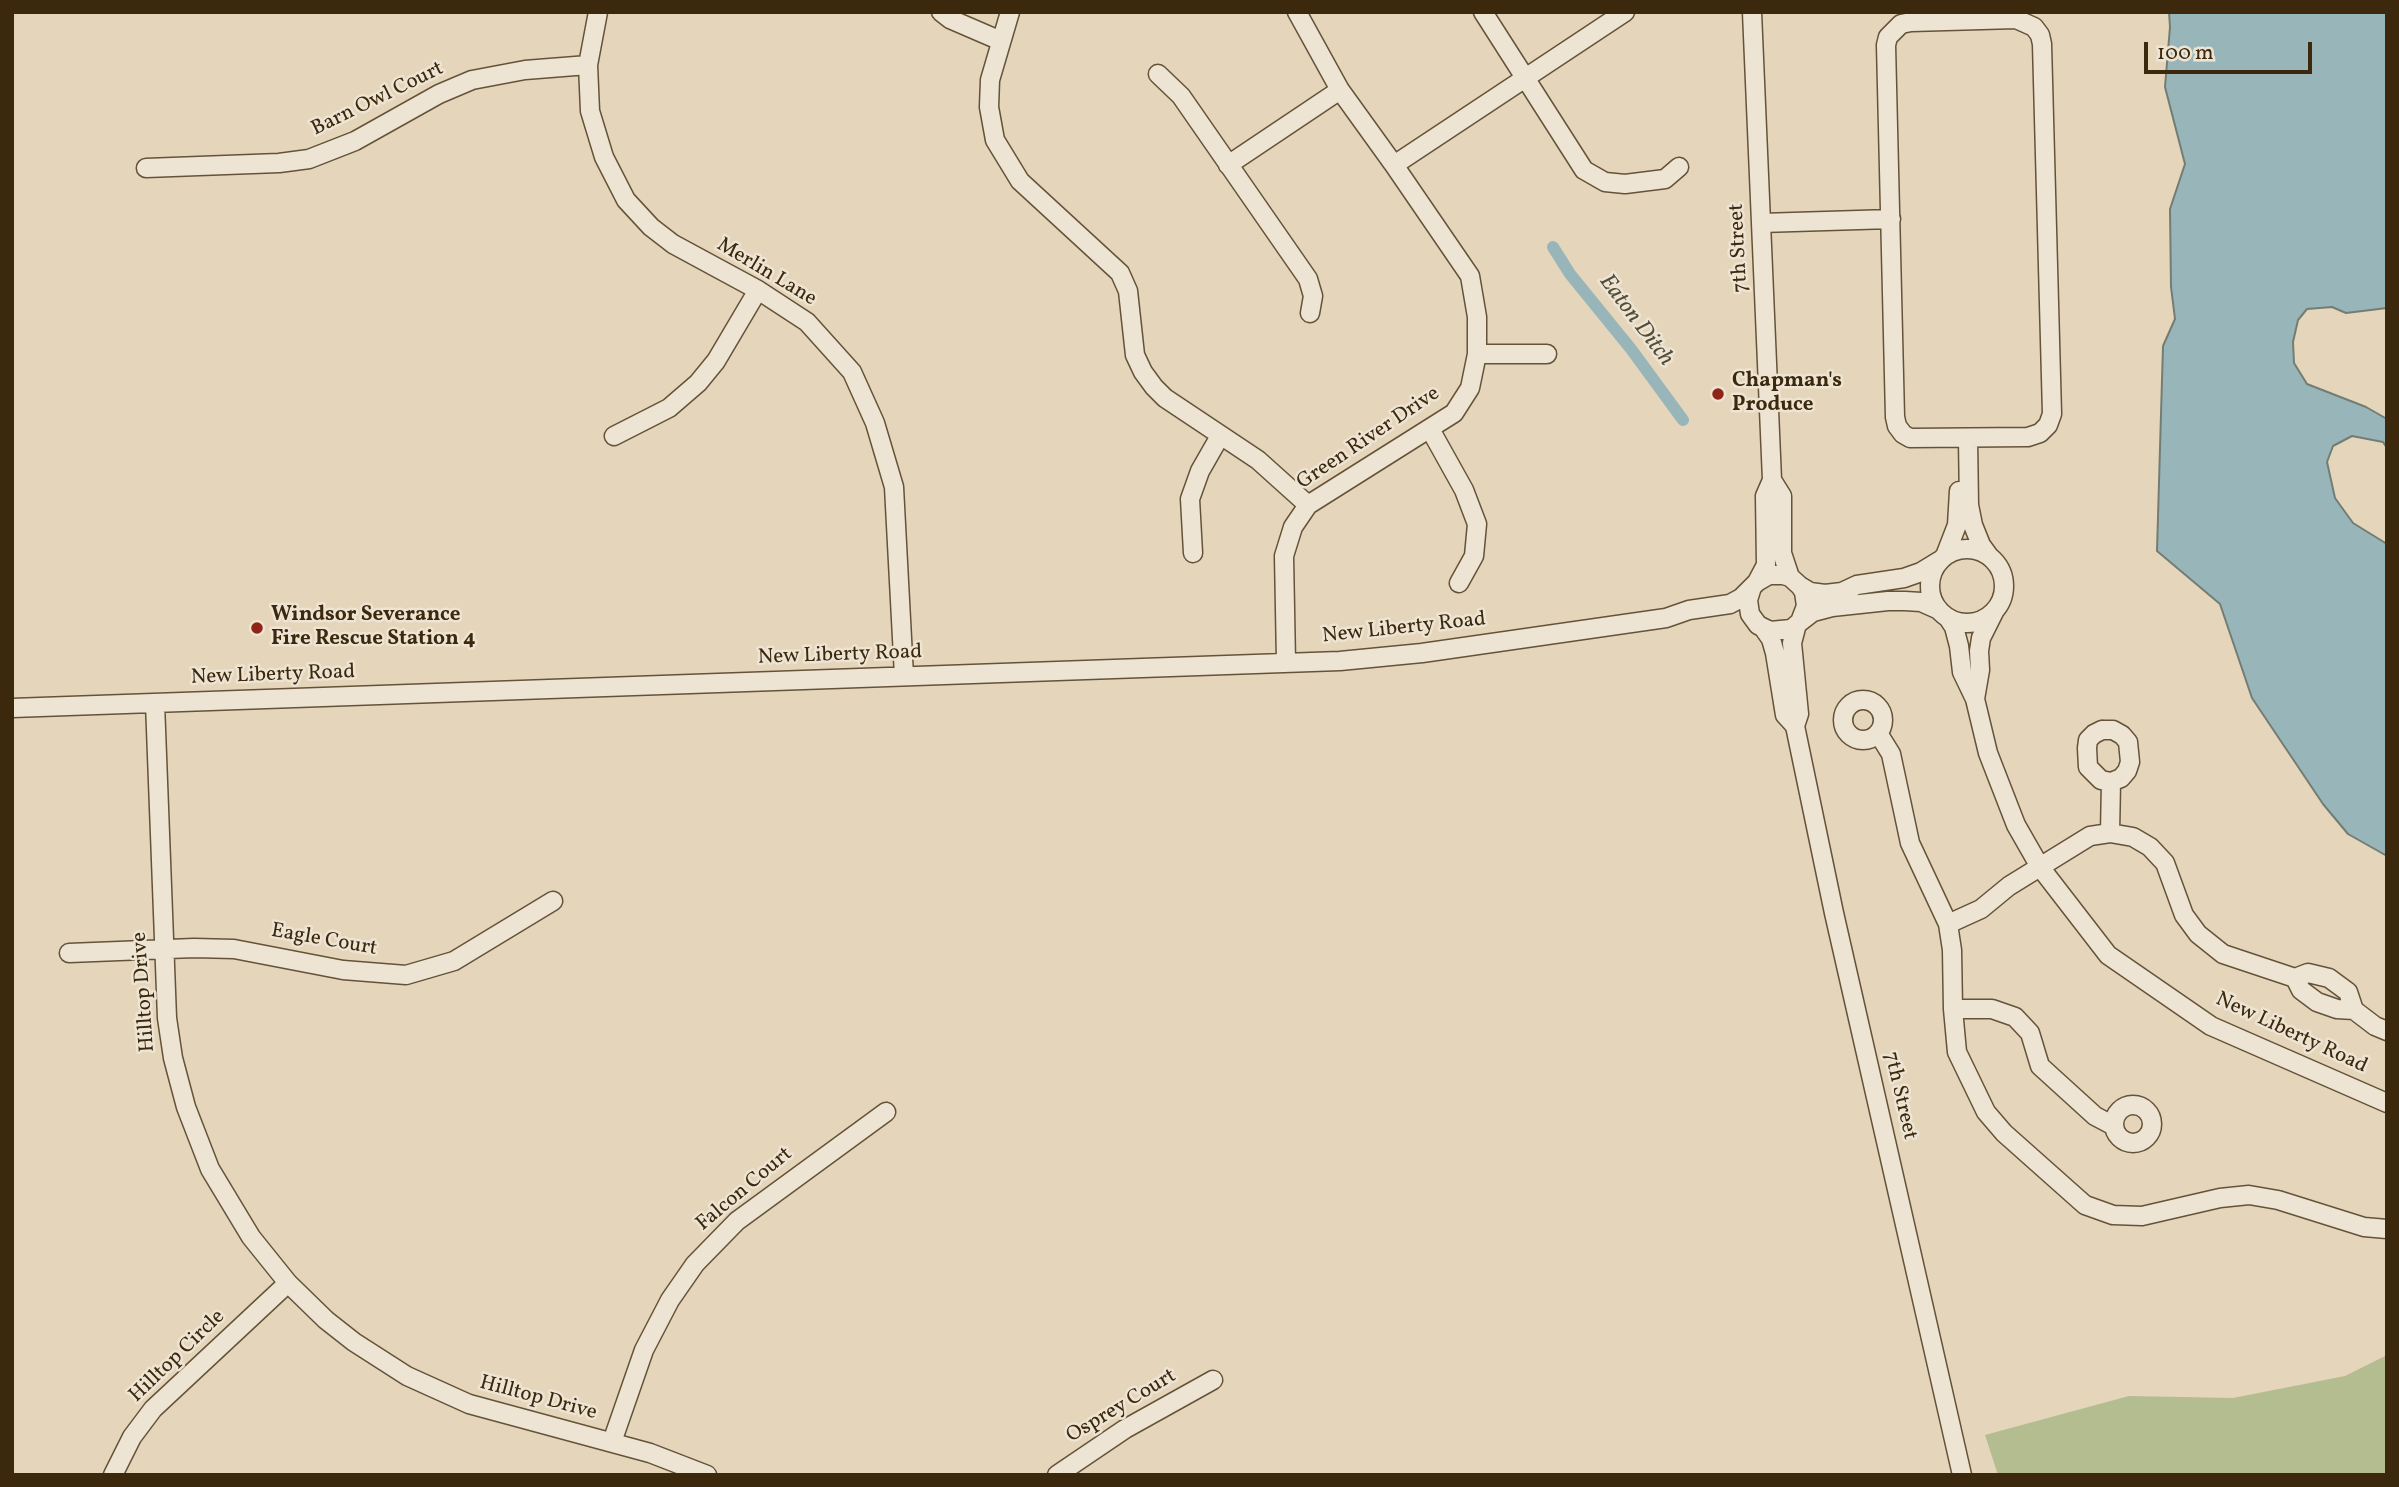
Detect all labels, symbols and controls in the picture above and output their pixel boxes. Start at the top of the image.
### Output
scale bar [2147,28,2315,72]
text: 100 m [2157,39,2214,68]
street label: Barn Owl Court [308,57,448,143]
street label: 7th Street [1725,203,1755,293]
street label: Merlin Lane [712,233,820,313]
water label: Eaton Ditch [1592,270,1678,372]
place label: Chapman's Produce [1732,369,1842,419]
street label: Green River Drive [1293,382,1445,496]
marker: Chapman's Produce [1710,386,1726,402]
place label: Windsor Severance Fire Rescue Station 4 [271,603,476,653]
street label: New Liberty Road [1321,608,1487,650]
marker: Windsor Severance Fire Rescue Station 4 [249,620,265,636]
street label: New Liberty Road [757,641,923,671]
street label: New Liberty Road [190,661,356,691]
street label: Eagle Court [269,919,379,963]
street label: Hilltop Drive [128,931,162,1053]
street label: New Liberty Road [2211,988,2371,1080]
street label: 7th Street [1877,1050,1921,1142]
street label: Falcon Court [692,1143,798,1237]
street label: Hilltop Circle [125,1305,231,1409]
street label: Osprey Court [1063,1364,1181,1450]
street label: Hilltop Drive [477,1371,599,1427]

